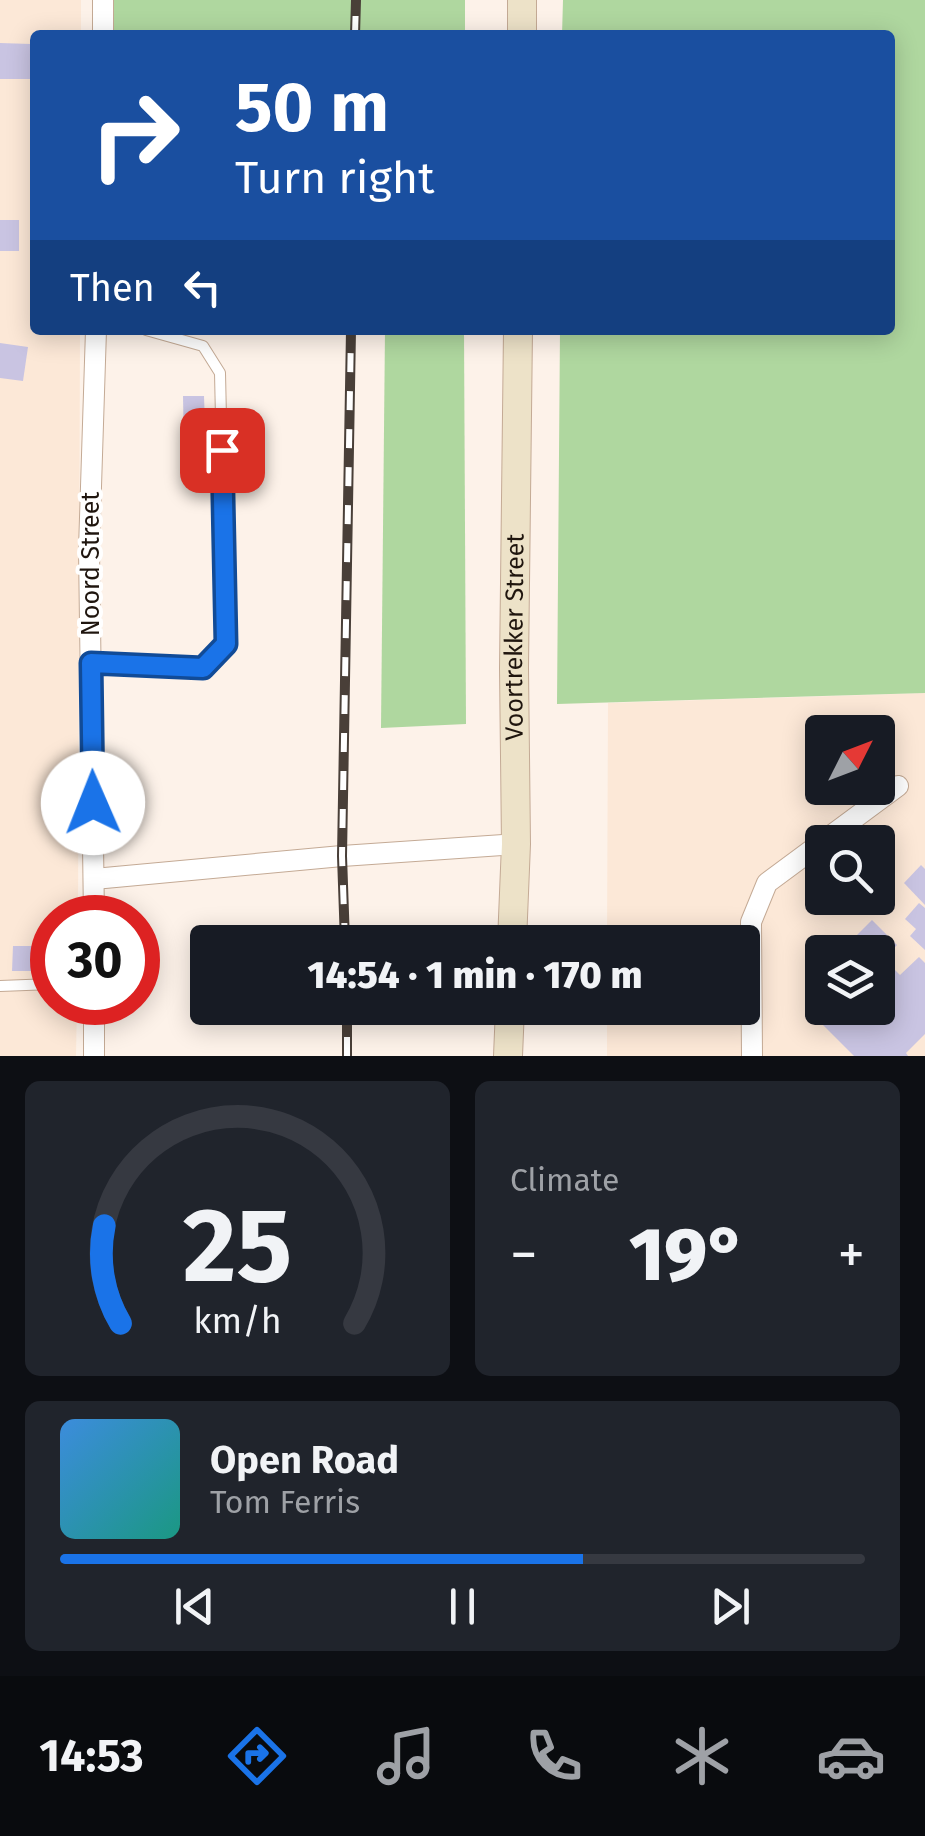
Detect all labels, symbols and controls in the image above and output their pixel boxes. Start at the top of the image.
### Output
text: 50 m [235,66,389,150]
icon: right [70,70,200,200]
text: Turn right [235,151,434,205]
icon: left [175,260,230,315]
text: Then [70,265,155,311]
pin [180,408,265,493]
icon: arrive [195,423,250,478]
street label: Noord Street [76,491,106,636]
street label: Voortrekker Street [499,532,531,741]
north arrow [805,715,895,805]
map controls [805,715,895,1025]
position arrow [41,751,145,855]
button: search [805,825,895,915]
speed limit sign: 30 [30,895,160,1025]
button: layers [805,935,895,1025]
text: 14:54 · 1 min · 170 m [308,952,642,998]
text: Climate [510,1161,619,1199]
text: 25 [183,1184,292,1309]
text: 19° [629,1210,746,1300]
text: − [510,1222,538,1288]
text: + [838,1222,865,1288]
text: km/h [193,1300,282,1342]
text: Open Road [210,1437,399,1483]
text: Tom Ferris [210,1483,360,1521]
icon: previous [167,1579,222,1634]
icon: pause [435,1579,490,1634]
icon: next [703,1579,758,1634]
icon: directions [222,1721,292,1791]
icon: music [371,1721,441,1791]
icon: phone [519,1721,589,1791]
icon: climate [667,1721,737,1791]
icon: car [816,1721,886,1791]
text: 14:53 [39,1729,144,1783]

